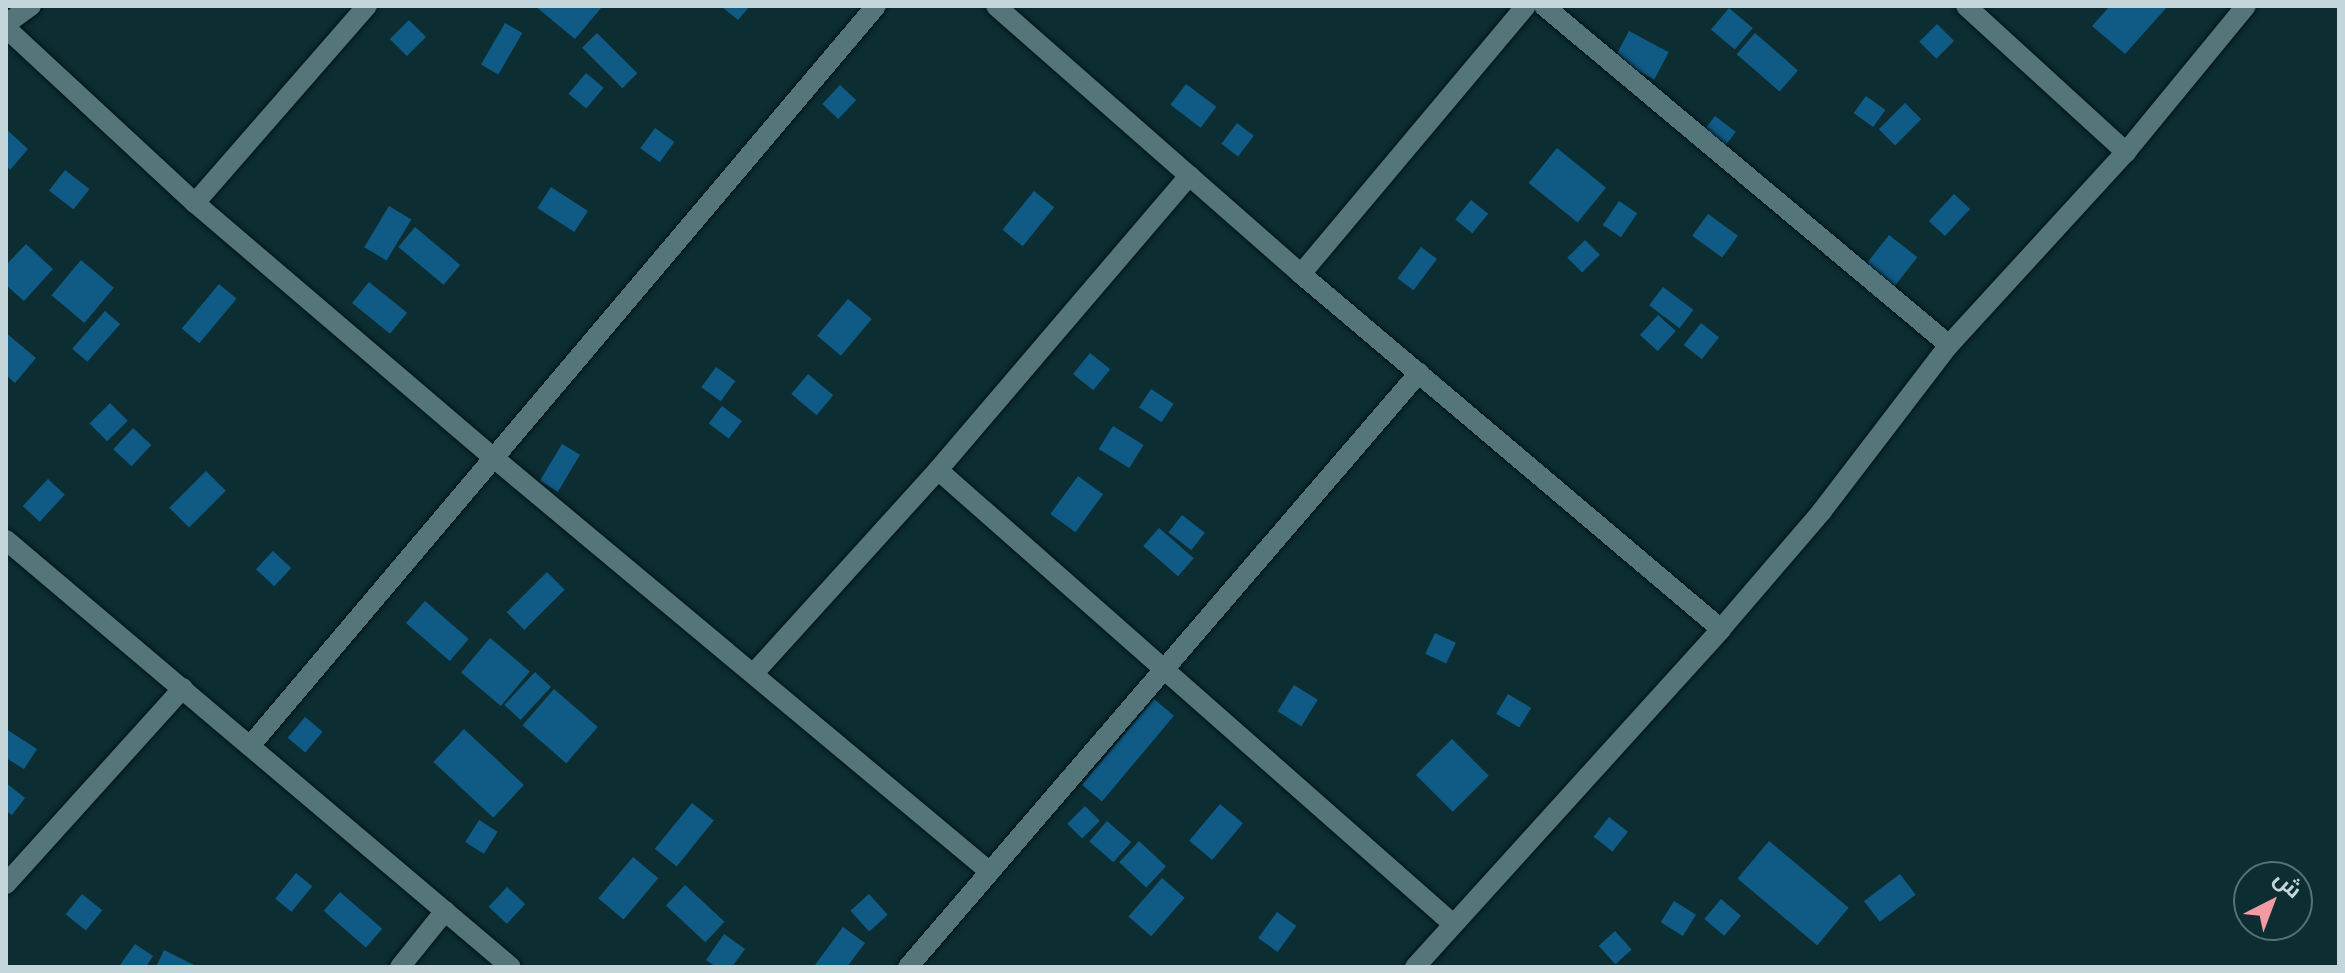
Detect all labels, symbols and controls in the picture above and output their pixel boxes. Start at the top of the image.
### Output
north arrow [2233,861,2313,941]
text: ش [2270,867,2306,902]

